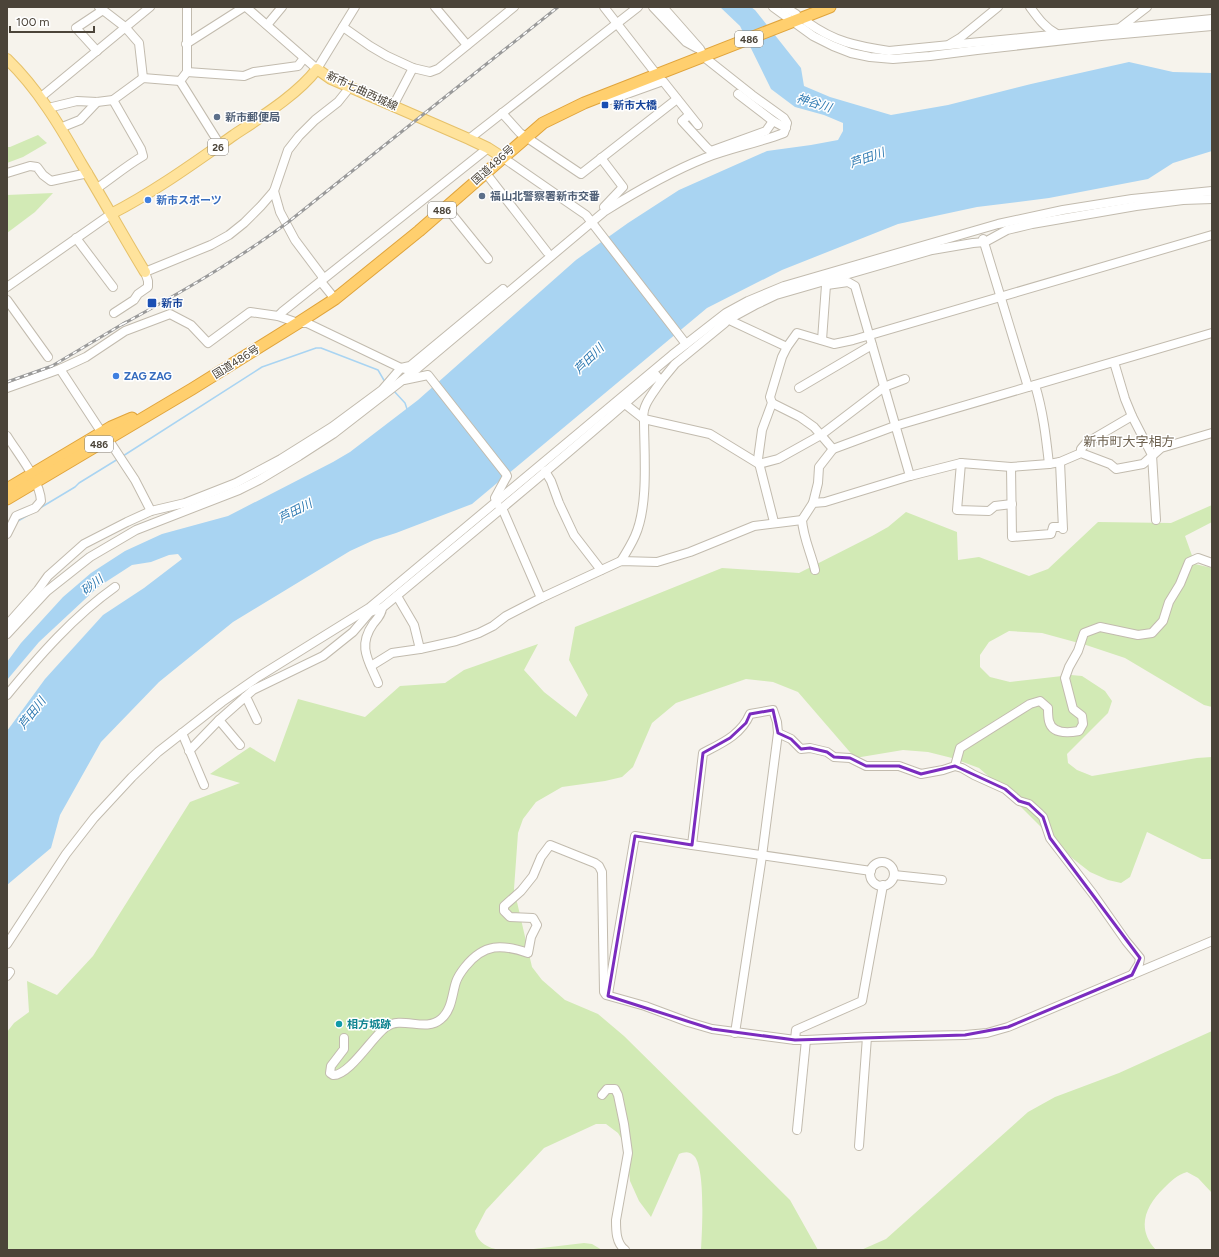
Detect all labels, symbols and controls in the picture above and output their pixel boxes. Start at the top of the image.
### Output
scale bar [10,8,94,34]
text: 100 m [16,15,50,29]
road number: 486 [735,31,763,47]
street label: 新市七曲西城線 [324,69,400,113]
water label: 神谷川 [795,91,835,116]
place label: 新市大橋 [613,99,657,112]
marker: 新市大橋 [600,100,610,110]
place label: 新市郵便局 [225,111,280,124]
marker: 新市郵便局 [212,112,222,122]
road number: 26 [208,139,228,155]
street label: 国道486号 [469,143,517,187]
water label: 芦田川 [848,145,888,170]
place label: 福山北警察署新市交番 [490,190,600,203]
marker: 福山北警察署新市交番 [477,191,487,201]
place label: 新市スポーツ [156,194,222,207]
marker: 新市スポーツ [143,195,153,205]
road number: 486 [428,202,456,218]
marker: 新市 [146,297,158,309]
place label: 新市 [161,297,183,310]
water label: 芦田川 [571,340,608,377]
street label: 国道486号 [210,342,262,382]
place label: ZAG ZAG [124,370,172,383]
marker: ZAG ZAG [111,371,121,381]
district label: 新市町大字相方 [1083,434,1175,449]
road number: 486 [85,436,113,452]
water label: 芦田川 [276,496,316,525]
water label: 砂川 [78,571,107,598]
water label: 芦田川 [15,693,50,731]
place label: 相方城跡 [347,1018,391,1031]
marker: 相方城跡 [334,1019,344,1029]

